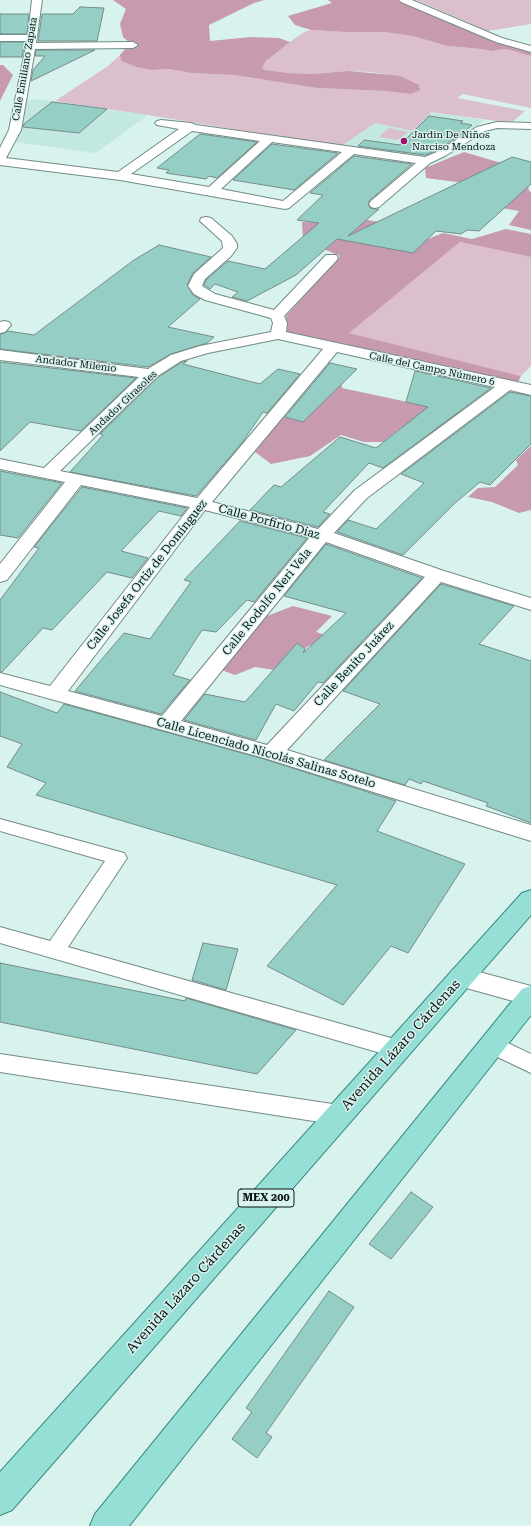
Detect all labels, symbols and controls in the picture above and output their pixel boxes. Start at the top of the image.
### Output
street label: Calle Emiliano Zapata [10,16,40,122]
place label: Jardin De Niños Narciso Mendoza [412,129,496,152]
marker: Jardin De Niños Narciso Mendoza [399,136,409,146]
street label: Calle del Campo Número 6 [368,350,496,388]
street label: Andador Milenio [35,353,117,375]
street label: Andador Girasoles [86,368,160,438]
street label: Calle Josefa Ortiz de Domínguez [84,497,210,653]
street label: Calle Porfirio Díaz [217,502,321,542]
street label: Calle Rodolfo Neri Vela [219,545,315,659]
street label: Calle Benito Juárez [311,619,397,709]
street label: Calle Licenciado Nicolás Salinas Sotelo [155,715,377,791]
street label: Avenida Lázaro Cárdenas [338,976,464,1114]
road number: MEX 200 [238,1189,294,1207]
street label: Avenida Lázaro Cárdenas [123,1219,249,1357]

